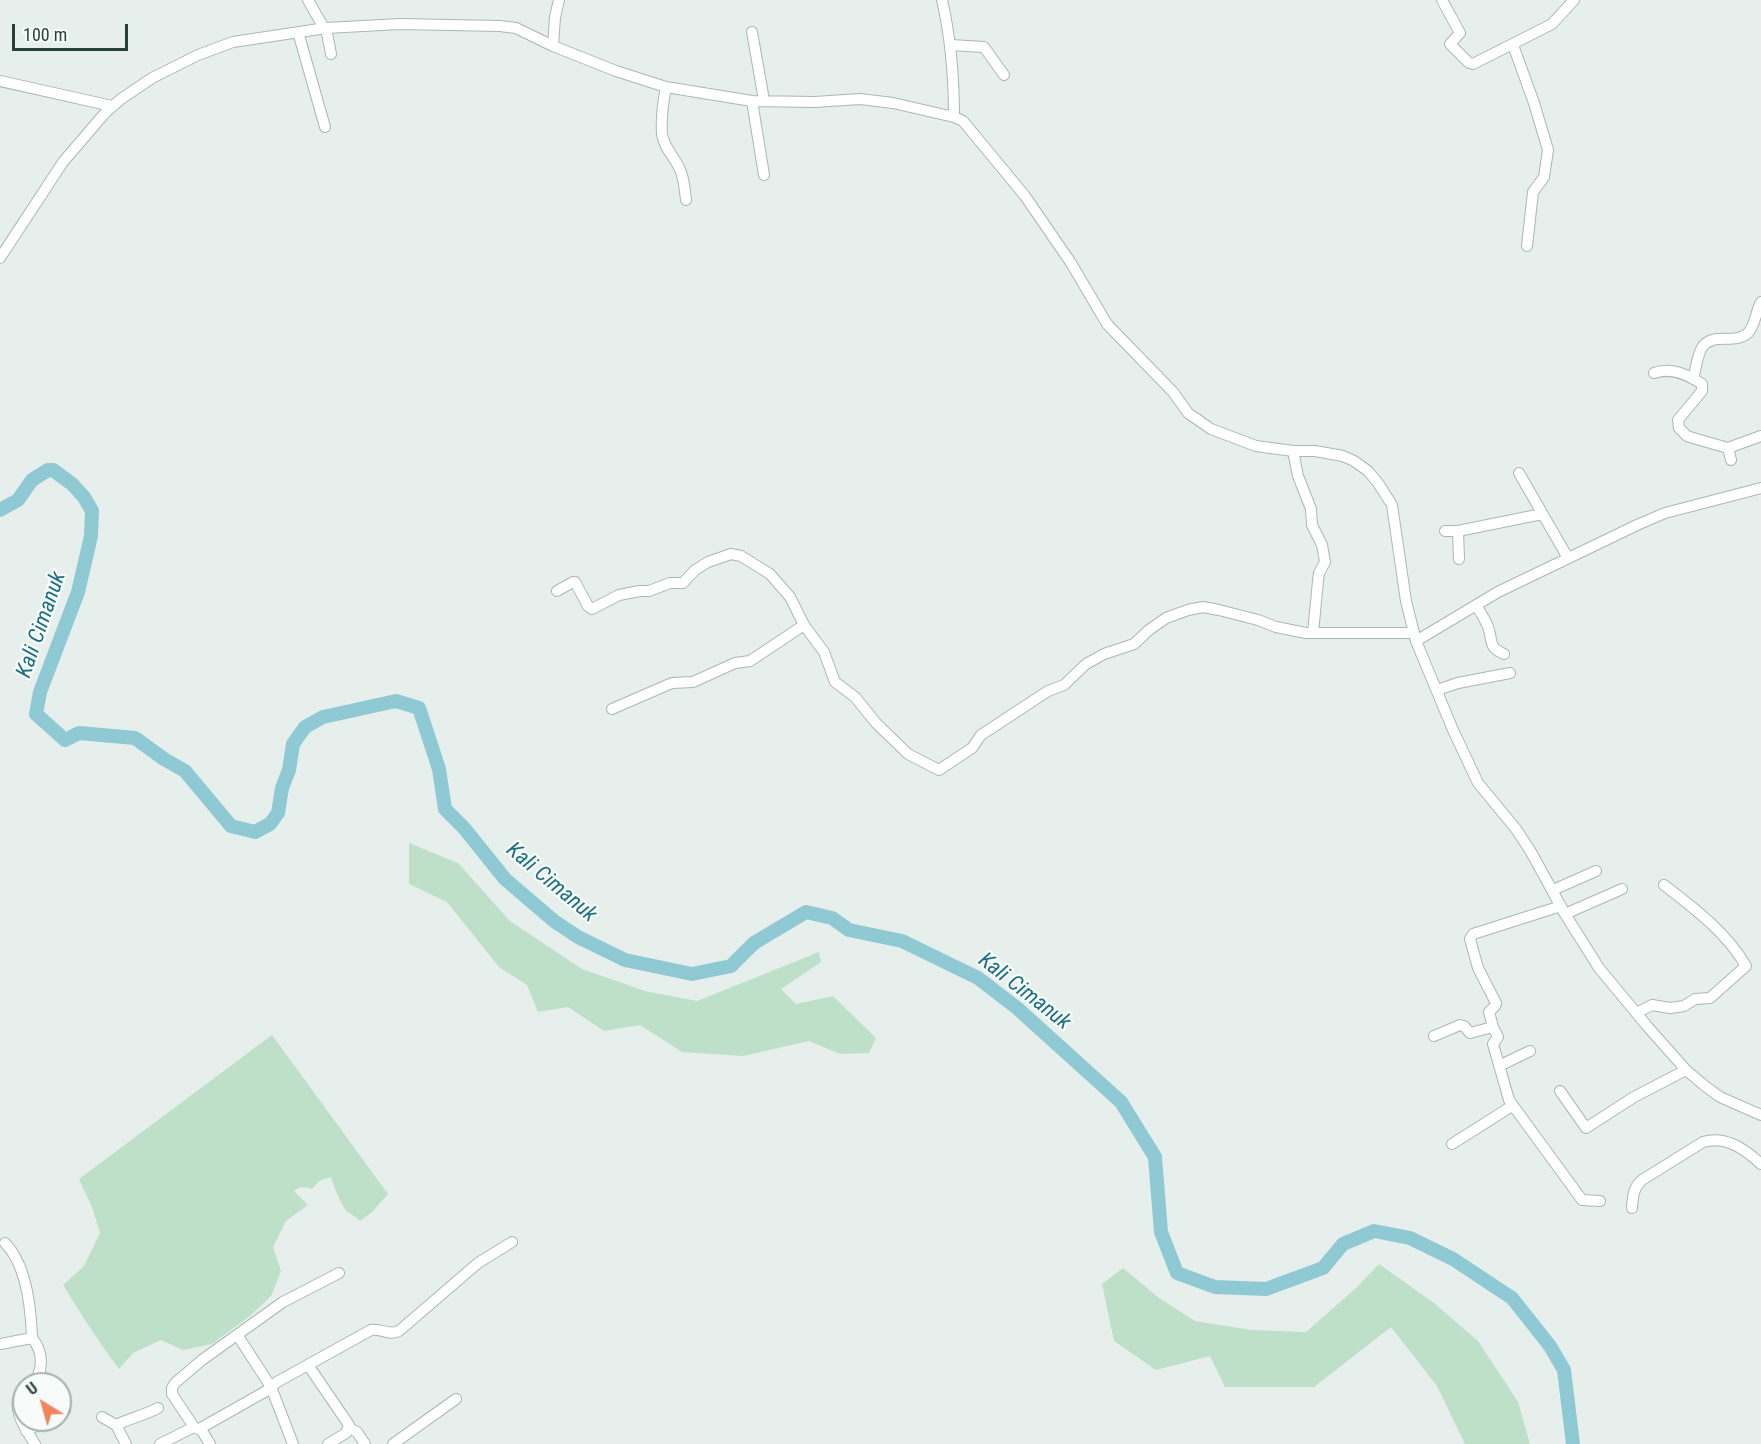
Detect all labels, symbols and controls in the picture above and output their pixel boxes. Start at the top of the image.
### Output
scale bar [15,12,130,50]
text: 100 m [23,24,67,45]
water label: Kali Cimanuk [12,569,72,681]
water label: Kali Cimanuk [500,837,602,929]
water label: Kali Cimanuk [972,948,1076,1036]
north arrow [12,1372,72,1432]
text: U [23,1378,41,1399]

